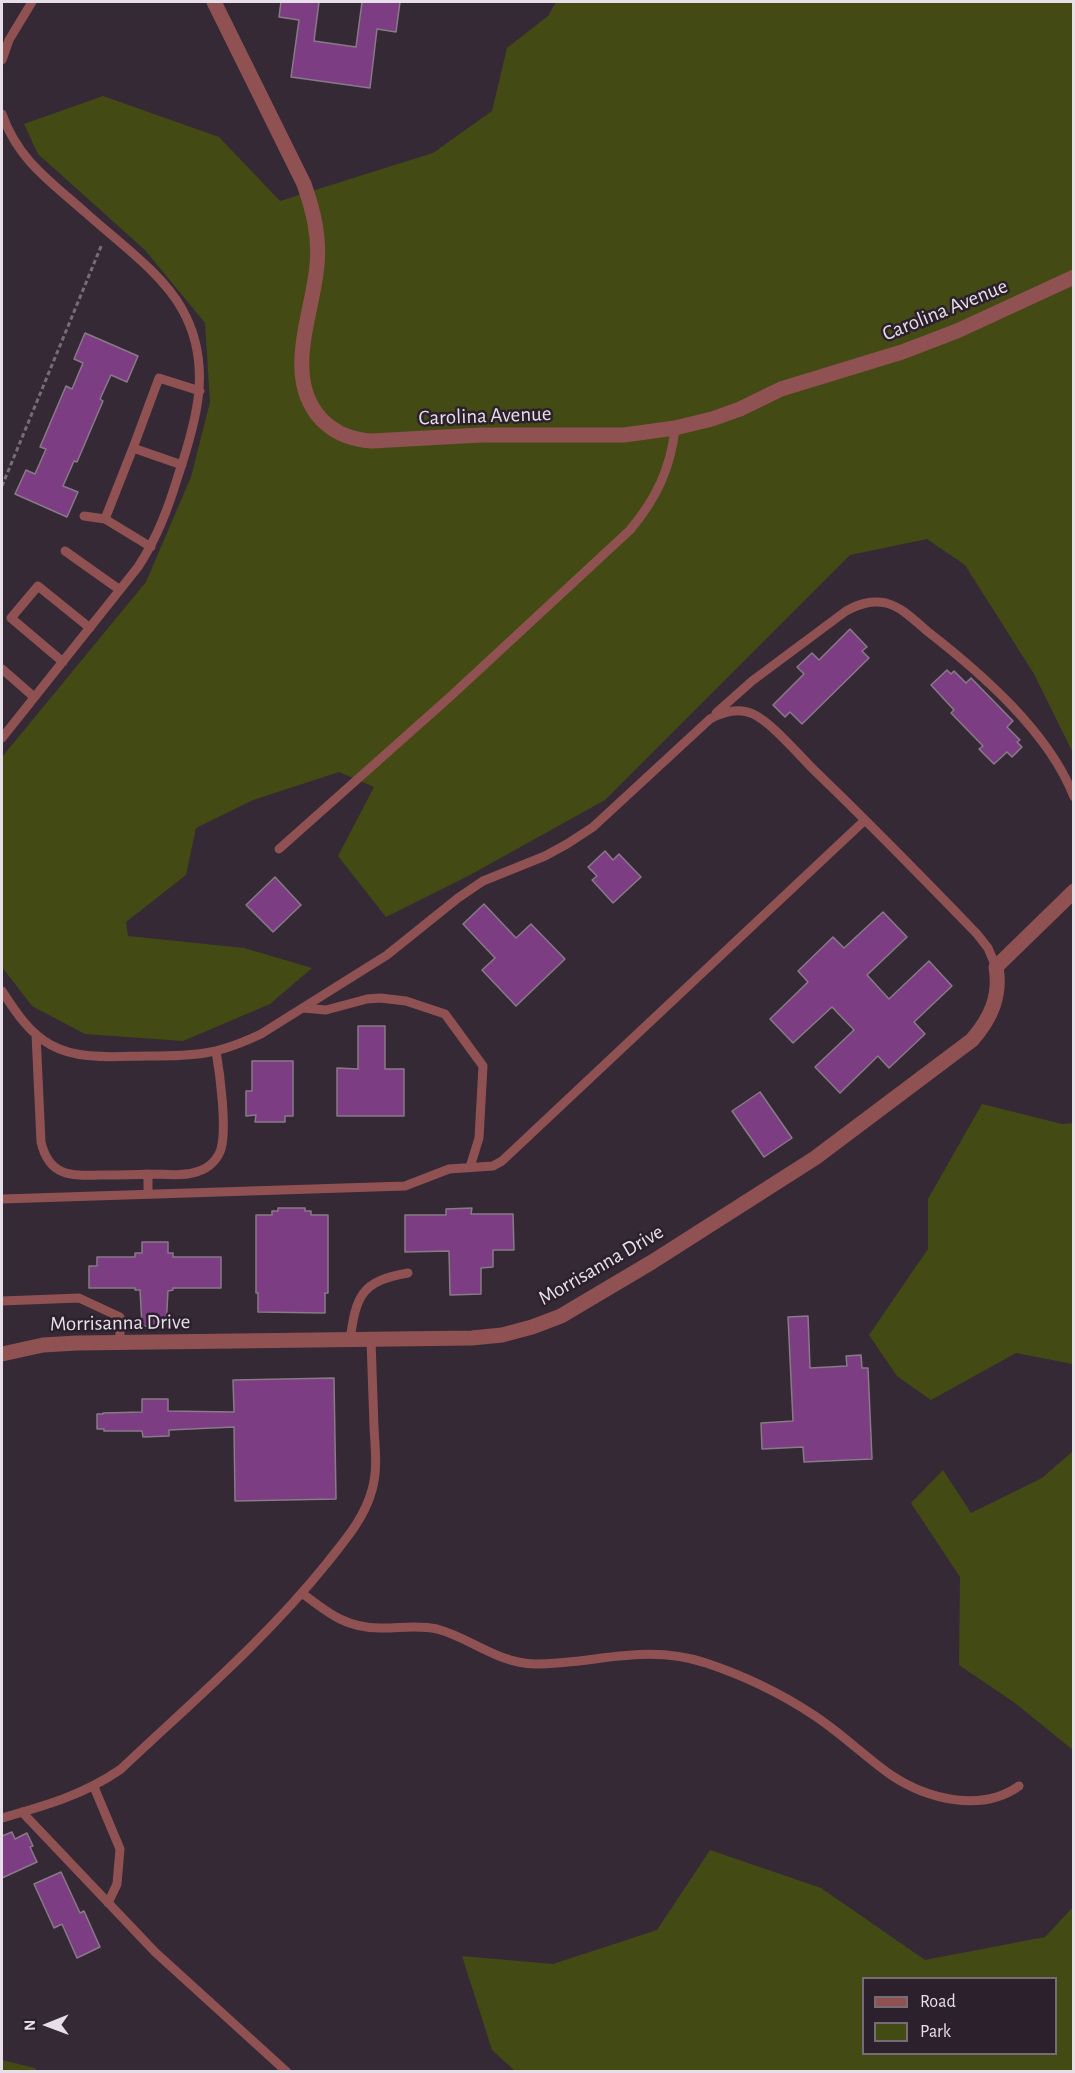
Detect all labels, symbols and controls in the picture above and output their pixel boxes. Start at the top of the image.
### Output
street label: Carolina Avenue [879,273,1011,347]
street label: Carolina Avenue [418,401,552,431]
street label: Morrisanna Drive [534,1219,668,1311]
street label: Morrisanna Drive [50,1309,190,1337]
legend [862,1977,1057,2055]
text: Road [920,1993,956,2011]
north arrow [18,1995,78,2055]
text: N [22,2020,38,2031]
text: Park [920,2023,951,2041]

